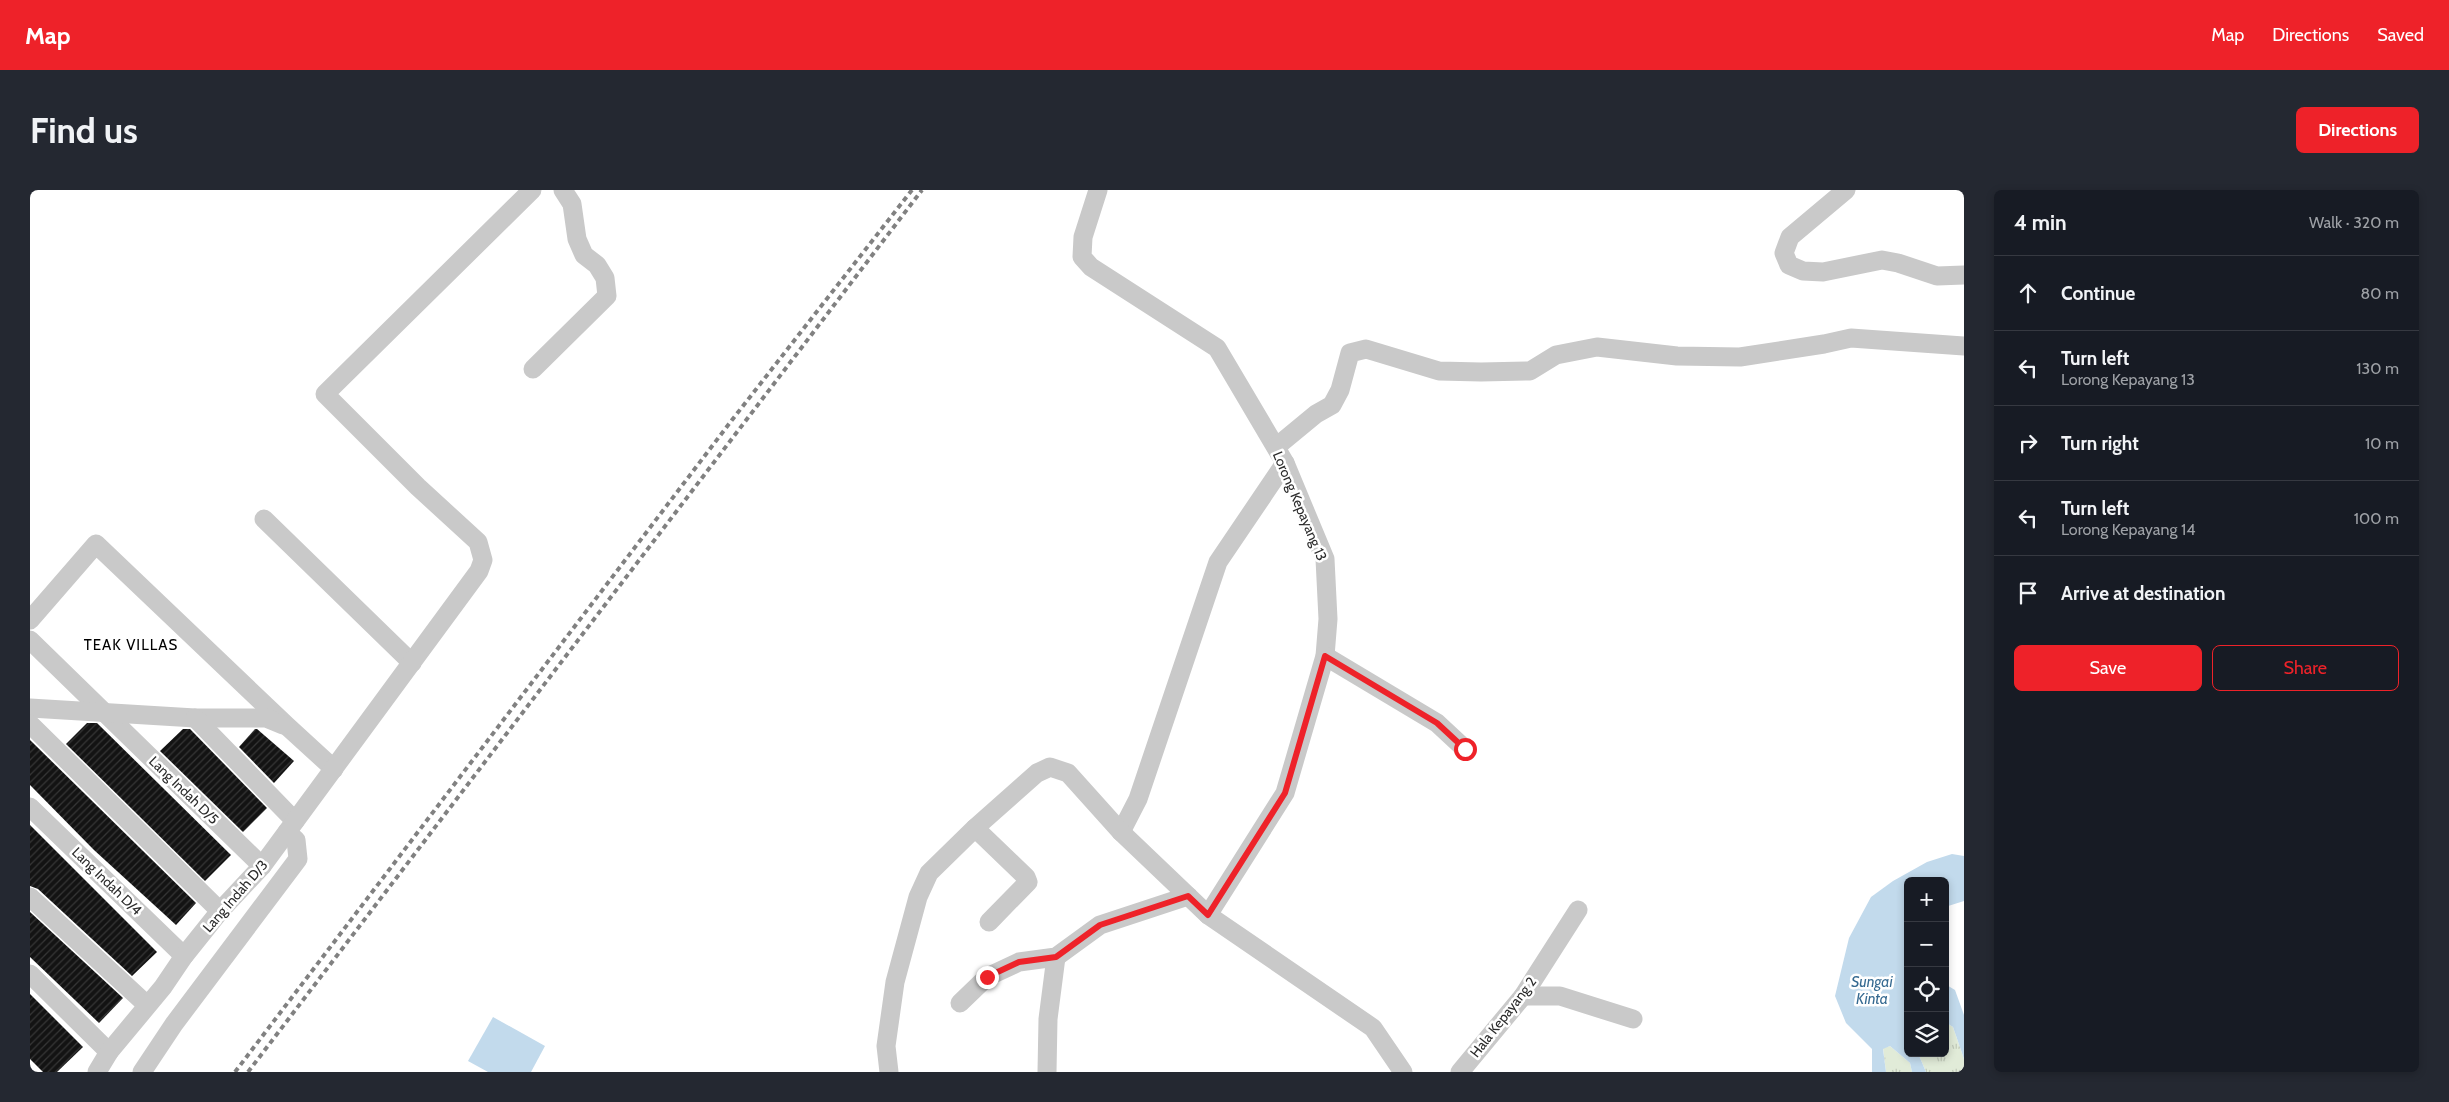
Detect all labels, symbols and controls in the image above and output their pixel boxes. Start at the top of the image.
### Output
text: Map [25,21,71,50]
text: Map [2211,24,2244,46]
text: Directions [2272,24,2349,46]
text: Saved [2377,24,2424,46]
button: Directions [2296,107,2419,153]
text: Find us [30,109,138,152]
text: 4 min [2014,210,2067,235]
text: Walk · 320 m [2309,213,2399,232]
icon: ahead [2014,279,2042,307]
text: Continue [2061,282,2135,305]
text: 80 m [2361,284,2399,303]
text: Turn left [2061,347,2129,370]
icon: left [2014,354,2042,382]
text: 130 m [2356,359,2399,378]
text: Lorong Kepayang 13 [2061,370,2195,389]
icon: right [2014,429,2042,457]
text: Turn right [2061,432,2139,455]
text: 10 m [2365,434,2399,453]
street label: Lorong Kepayang 13 [1269,449,1331,563]
text: Turn left [2061,497,2129,520]
icon: left [2014,504,2042,532]
text: 100 m [2354,509,2399,528]
text: Lorong Kepayang 14 [2061,520,2195,539]
icon: arrive [2014,579,2042,607]
text: Arrive at destination [2061,582,2225,605]
district label: TEAK VILLAS [84,636,178,654]
button: Save [2014,645,2202,691]
button: Share [2212,645,2399,691]
route start [1454,738,1477,761]
street label: Lang Indah D/5 [145,752,223,828]
street label: Lang Indah D/4 [68,843,146,919]
street label: Lang Indah D/3 [199,856,271,936]
map controls [1904,877,1949,1057]
button: + [1904,877,1949,922]
button: − [1904,922,1949,967]
route end [976,966,999,989]
button: locate [1904,967,1949,1012]
street label: Hala Kepayang 2 [1466,973,1540,1061]
water label: Sungai Kinta [1851,973,1893,1008]
button: layers [1904,1012,1949,1057]

